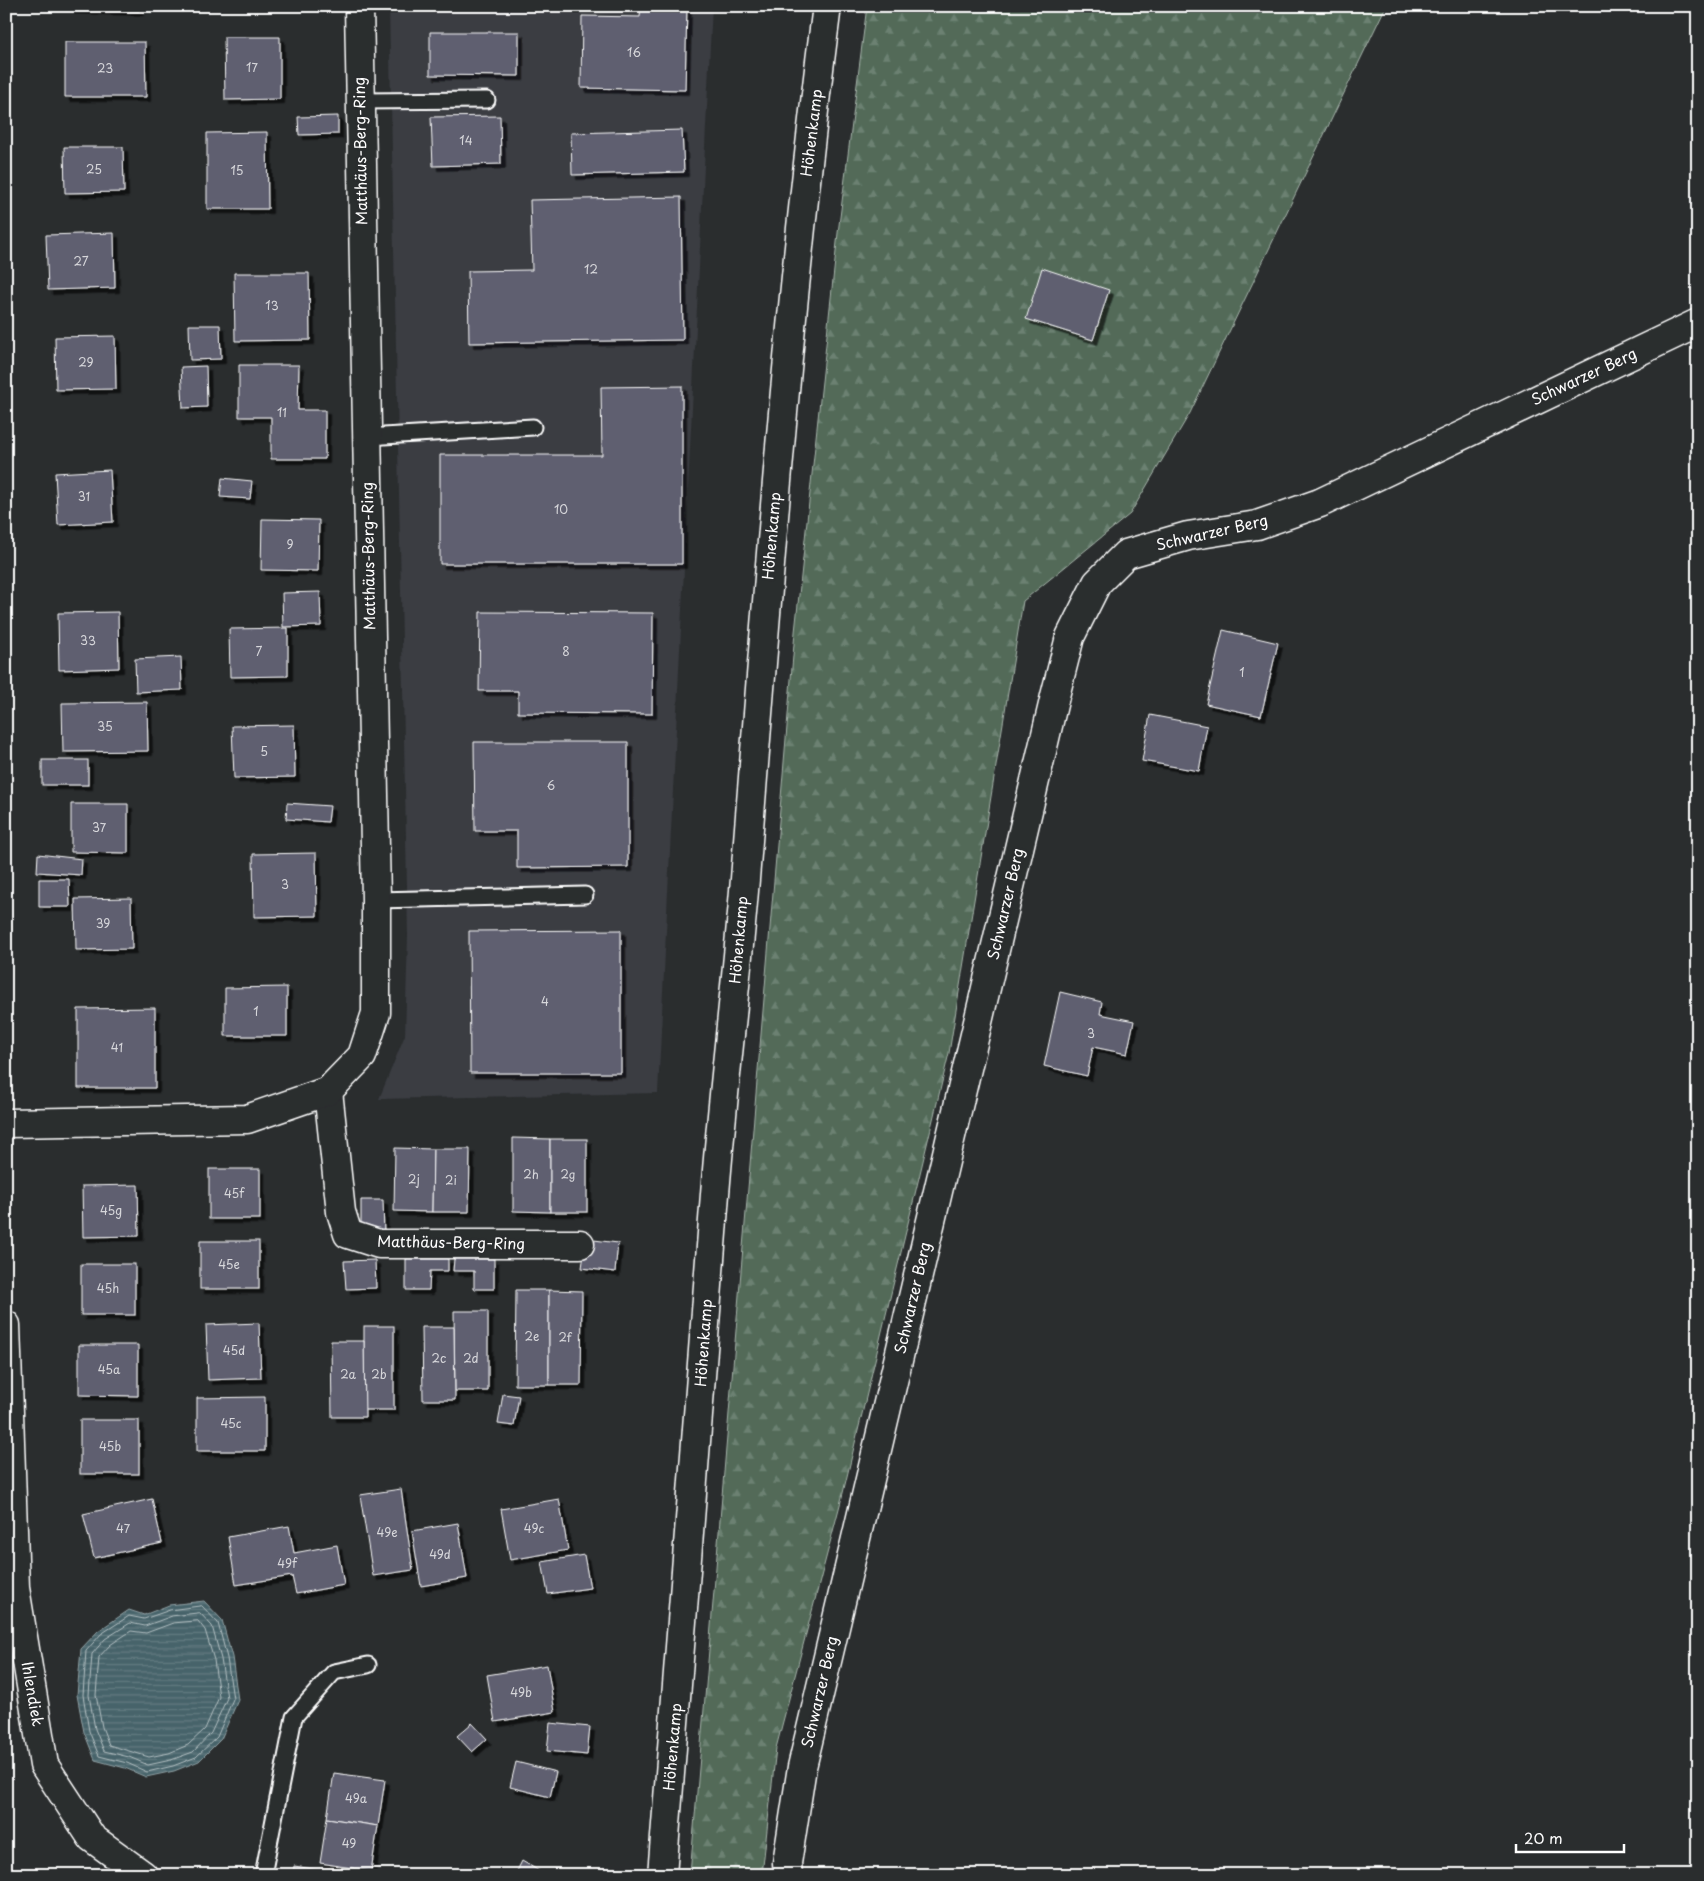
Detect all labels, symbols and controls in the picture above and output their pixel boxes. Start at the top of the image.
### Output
house number: 16 [627,43,641,61]
house number: 17 [246,58,258,76]
house number: 23 [97,59,113,77]
street label: Matthäus-Berg-Ring [347,77,372,225]
street label: Höhenkamp [794,88,827,178]
house number: 14 [459,131,473,149]
house number: 25 [86,160,102,178]
house number: 15 [230,161,244,179]
house number: 27 [74,252,89,270]
house number: 12 [584,260,598,278]
house number: 13 [265,296,279,314]
street label: Schwarzer Berg [1527,341,1640,410]
house number: 29 [78,353,94,371]
house number: 11 [277,403,287,421]
street label: Matthäus-Berg-Ring [355,482,380,630]
house number: 31 [78,487,90,505]
street label: Höhenkamp [755,491,786,581]
house number: 10 [554,500,568,518]
street label: Schwarzer Berg [1154,508,1270,556]
house number: 9 [286,535,294,553]
house number: 33 [80,631,96,649]
house number: 7 [256,642,263,660]
house number: 8 [562,642,570,660]
house number: 1 [1239,663,1245,681]
house number: 35 [97,717,113,735]
house number: 5 [260,742,268,760]
house number: 6 [547,776,555,794]
house number: 37 [92,818,107,836]
street label: Schwarzer Berg [981,846,1029,962]
house number: 3 [281,875,289,893]
street label: Höhenkamp [722,895,753,985]
house number: 39 [96,914,110,932]
house number: 4 [541,992,549,1010]
house number: 1 [253,1002,259,1020]
house number: 3 [1087,1024,1095,1042]
house number: 41 [111,1038,123,1056]
house number: 2h [523,1165,539,1183]
house number: 2g [561,1165,575,1183]
house number: 2j [408,1170,420,1188]
house number: 2i [445,1171,457,1189]
house number: 45f [224,1184,245,1202]
house number: 45g [100,1201,122,1219]
street label: Matthäus-Berg-Ring [377,1229,525,1254]
street label: Schwarzer Berg [888,1240,936,1356]
house number: 45e [218,1255,240,1273]
house number: 45h [97,1279,119,1297]
street label: Höhenkamp [688,1298,717,1388]
house number: 2e [525,1327,539,1345]
house number: 2f [558,1328,573,1346]
house number: 45d [223,1341,245,1359]
house number: 2c [432,1349,446,1367]
house number: 2d [463,1349,479,1367]
house number: 45a [98,1360,121,1378]
house number: 2a [340,1365,356,1383]
house number: 2b [371,1365,387,1383]
house number: 45c [220,1414,242,1432]
house number: 45b [99,1437,121,1455]
house number: 47 [116,1519,131,1537]
house number: 49c [524,1519,545,1537]
house number: 49e [376,1523,398,1541]
house number: 49d [429,1545,451,1563]
house number: 49f [277,1554,298,1572]
street label: Schwarzer Berg [795,1634,843,1750]
street label: Ihlendiek [16,1660,50,1728]
house number: 49b [510,1683,532,1701]
street label: Höhenkamp [656,1702,687,1792]
house number: 49a [345,1789,368,1807]
scale bar [1516,1821,1624,1853]
text: 20 m [1524,1826,1563,1849]
house number: 49 [342,1834,356,1852]

